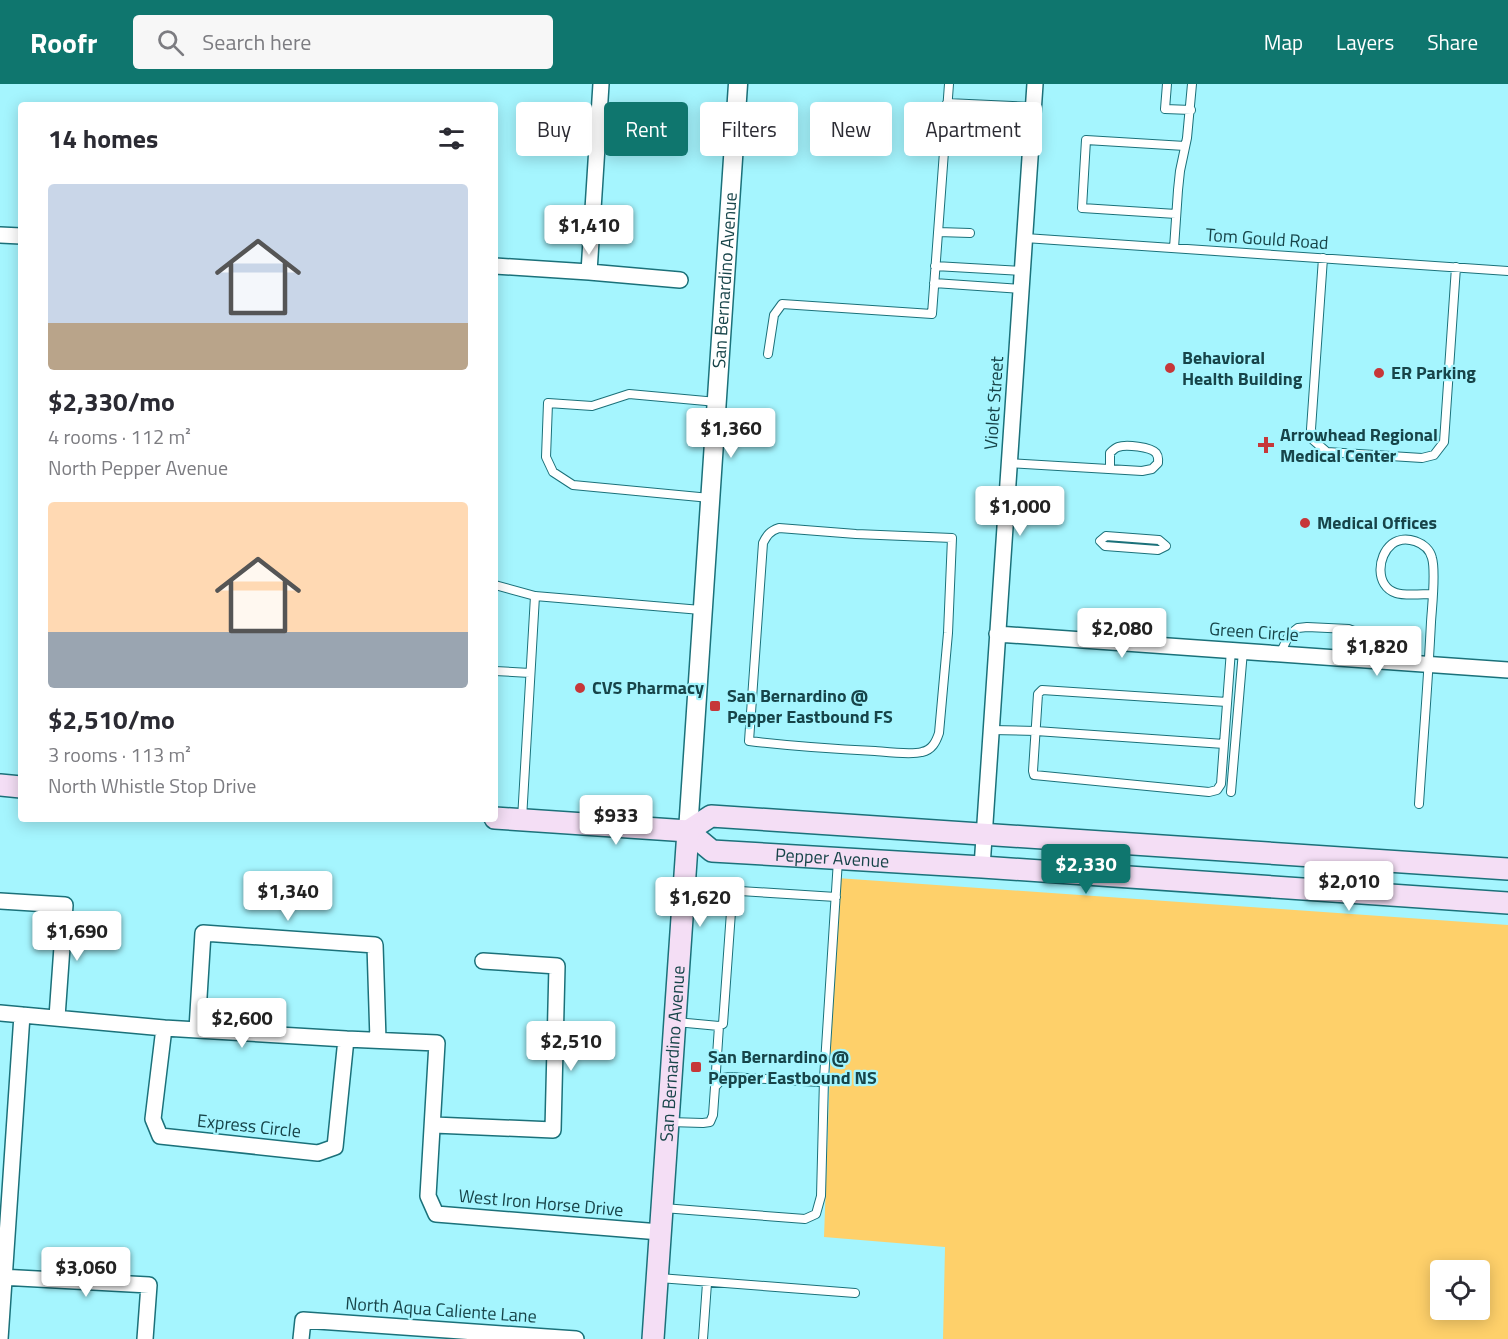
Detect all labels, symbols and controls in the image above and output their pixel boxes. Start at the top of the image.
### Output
search box [133,15,553,69]
text: Roofr [30,21,97,64]
text: Search here [202,25,311,59]
icon: search [154,26,187,59]
text: Map [1264,26,1303,58]
text: Layers [1336,26,1394,58]
text: Share [1427,26,1478,58]
chip: Buy [516,102,592,156]
chip: Rent [604,102,688,156]
chip: Filters [700,102,798,156]
chip: New [810,102,892,156]
chip: Apartment [904,102,1042,156]
text: 14 homes [48,119,158,158]
icon: filters [435,122,468,155]
street label: San Bernardino Avenue [705,191,744,369]
pin: $1,410 [540,205,638,256]
text: $1,410 [558,209,620,240]
street label: Tom Gould Road [1205,221,1329,256]
icon: home [204,223,312,331]
place label: Behavioral Health Building [1182,344,1303,392]
street label: Violet Street [977,355,1010,451]
place label: ER Parking [1391,359,1476,386]
marker: Behavioral Health Building [1163,361,1177,375]
marker: ER Parking [1372,366,1386,380]
text: $2,330/mo [48,382,175,421]
pin: $1,360 [682,408,780,459]
text: $1,360 [700,412,762,443]
text: 4 rooms · 112 m² [48,421,191,452]
place label: Arrowhead Regional Medical Center [1280,421,1438,469]
marker: Arrowhead Regional Medical Center [1257,436,1275,454]
text: North Pepper Avenue [48,452,228,483]
pin: $1,000 [971,486,1069,537]
text: $1,000 [989,490,1051,521]
place label: Medical Offices [1317,509,1437,536]
marker: Medical Offices [1298,516,1312,530]
icon: home [204,541,312,649]
pin: $2,080 [1073,608,1171,659]
text: $2,080 [1091,612,1153,643]
street label: Green Circle [1208,615,1300,648]
pin: $1,820 [1328,626,1426,677]
text: $1,820 [1346,630,1408,661]
place label: CVS Pharmacy [592,674,704,701]
marker: CVS Pharmacy [573,681,587,695]
place label: San Bernardino @ Pepper Eastbound FS [727,682,893,730]
marker: San Bernardino @ Pepper Eastbound FS [708,699,722,713]
text: $2,510/mo [48,700,175,739]
text: 3 rooms · 113 m² [48,739,191,770]
text: North Whistle Stop Drive [48,770,256,801]
pin: $933 [580,795,652,846]
text: $933 [594,799,638,830]
street label: Pepper Avenue [774,841,890,874]
pin: $2,330 [1037,844,1135,895]
text: $2,330 [1055,848,1117,879]
pin: $2,010 [1300,861,1398,912]
text: $2,010 [1318,865,1380,896]
pin: $1,340 [239,871,337,922]
text: $1,340 [257,875,319,906]
pin: $1,620 [651,877,749,928]
text: $1,620 [669,881,731,912]
pin: $1,690 [28,911,126,962]
text: $1,690 [46,915,108,946]
street label: San Bernardino Avenue [653,965,692,1143]
pin: $2,600 [193,998,291,1049]
text: $2,600 [211,1002,273,1033]
pin: $2,510 [522,1021,620,1072]
text: $2,510 [540,1025,602,1056]
place label: San Bernardino @ Pepper Eastbound NS [708,1043,877,1091]
marker: San Bernardino @ Pepper Eastbound NS [689,1060,703,1074]
street label: Express Circle [196,1107,302,1144]
street label: West Iron Horse Drive [457,1182,625,1223]
pin: $3,060 [37,1247,135,1298]
text: $3,060 [55,1251,117,1282]
map controls [1430,1260,1490,1320]
button: locate [1430,1260,1490,1320]
street label: North Aqua Caliente Lane [344,1289,538,1330]

